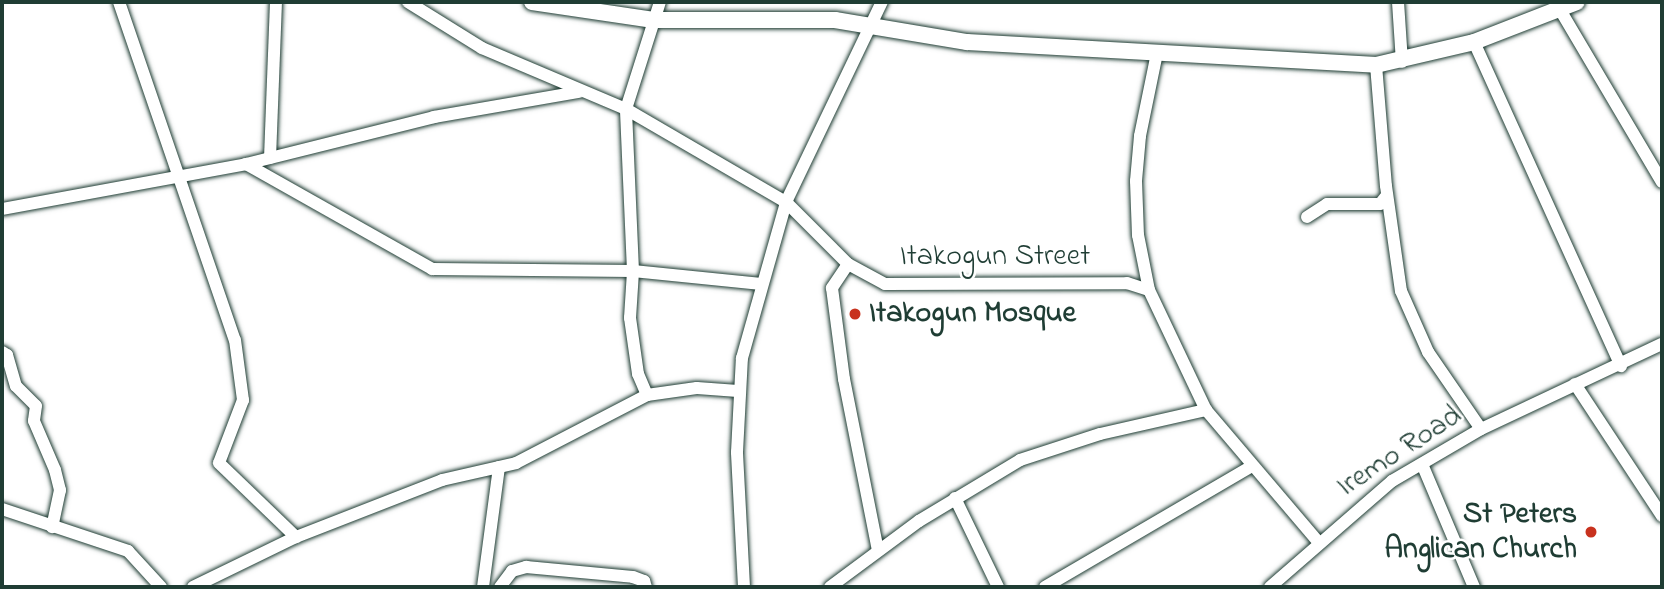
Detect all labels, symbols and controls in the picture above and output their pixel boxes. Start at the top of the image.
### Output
street label: Itakogun Street [900,239,1090,275]
place label: Itakogun Mosque [869,296,1076,332]
marker: Itakogun Mosque [847,306,863,322]
street label: Iremo Road [1331,398,1469,506]
place label: St Peters Anglican Church [1385,497,1577,568]
marker: St Peters Anglican Church [1583,524,1599,540]

